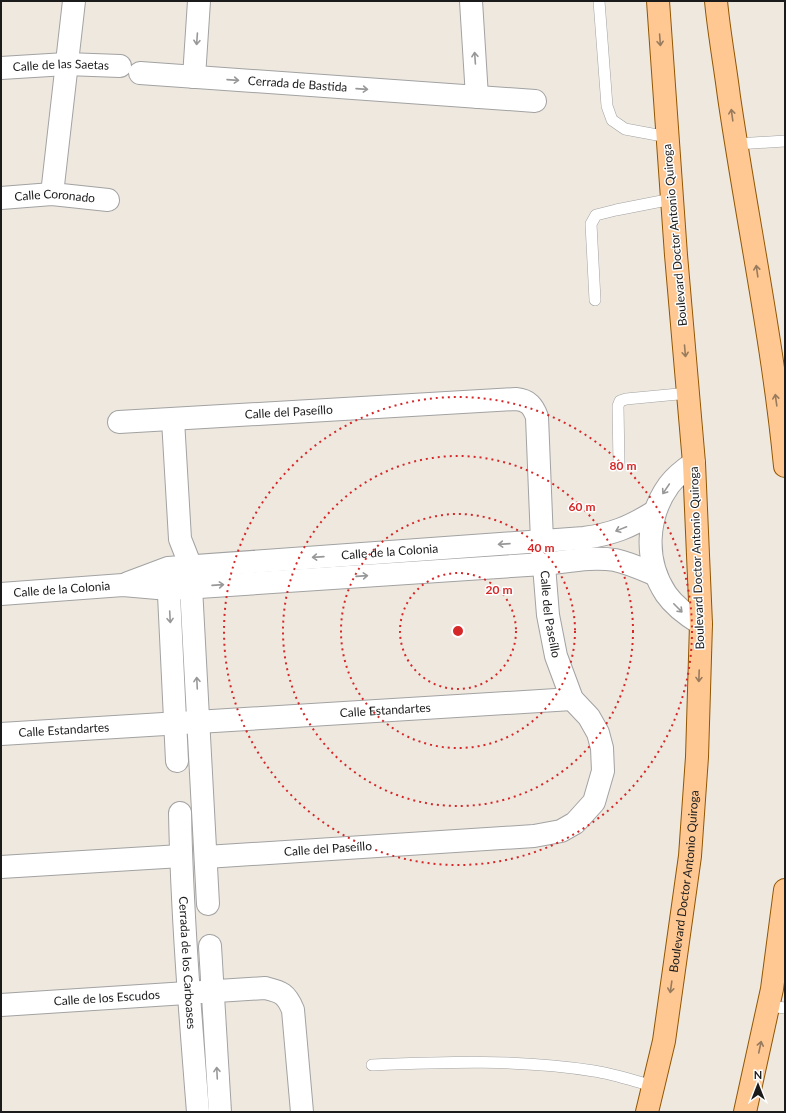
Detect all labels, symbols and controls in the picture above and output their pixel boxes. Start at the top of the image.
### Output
one-way arrow [193,32,200,45]
one-way arrow [657,33,664,46]
one-way arrow [471,52,478,65]
street label: Calle de las Saetas [12,56,109,74]
street label: Cerrada de Bastida [247,73,348,95]
one-way arrow [226,76,239,83]
one-way arrow [355,85,368,93]
one-way arrow [728,109,736,122]
street label: Boulevard Doctor Antonio Quiroga [659,143,690,327]
street label: Calle Coronado [14,186,96,206]
one-way arrow [753,265,761,278]
one-way arrow [681,344,688,357]
one-way arrow [772,394,780,407]
street label: Calle del Paseíllo [244,402,333,422]
text: 80 m [610,458,636,473]
street label: Boulevard Doctor Antonio Quiroga [686,466,707,650]
one-way arrow [662,483,670,494]
text: 60 m [569,499,595,514]
one-way arrow [615,526,627,534]
text: 40 m [528,540,554,555]
street label: Calle de la Colonia [341,541,439,562]
one-way arrow [498,541,511,548]
one-way arrow [312,554,325,561]
street label: Calle del Paseíllo [537,570,564,659]
one-way arrow [355,572,368,580]
street label: Calle de la Colonia [13,578,111,600]
one-way arrow [211,582,224,589]
text: 20 m [486,582,512,597]
one-way arrow [673,603,683,613]
one-way arrow [166,610,173,623]
centre of rings [451,624,465,638]
one-way arrow [696,669,703,682]
one-way arrow [193,677,200,690]
street label: Calle Estandartes [339,700,431,720]
street label: Calle Estandartes [18,719,110,740]
street label: Boulevard Doctor Antonio Quiroga [666,790,702,973]
street label: Calle del Paseíllo [284,838,373,859]
street label: Cerrada de los Carboases [176,896,199,1030]
one-way arrow [667,980,675,993]
street label: Calle de los Escudos [53,987,160,1009]
one-way arrow [756,1041,764,1054]
north arrow [738,1065,778,1105]
one-way arrow [214,1067,221,1080]
text: N [754,1068,762,1081]

